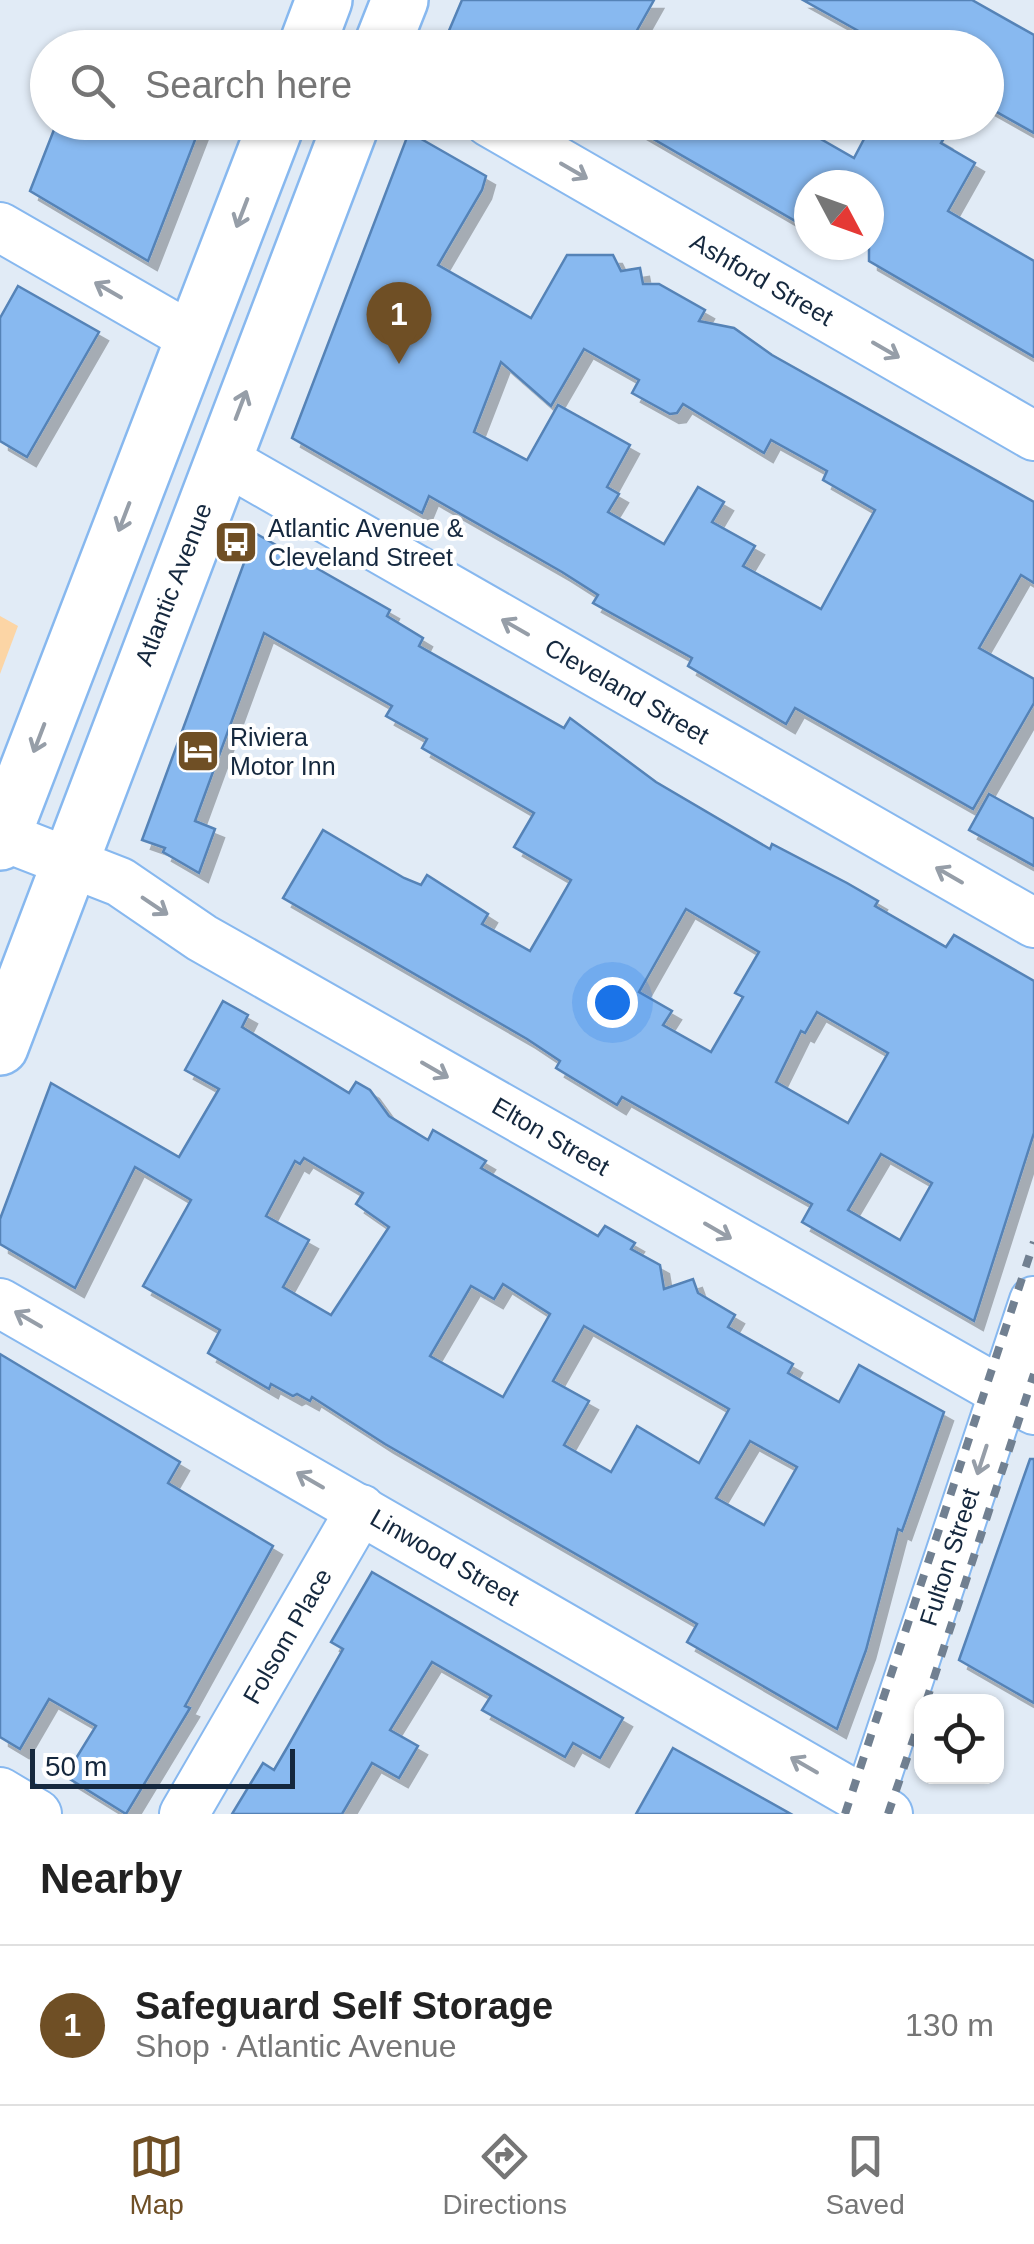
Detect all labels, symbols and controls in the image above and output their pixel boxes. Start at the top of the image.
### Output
search box [30,30,1004,140]
icon: search [65,58,120,113]
text: Search here [145,64,352,106]
one-way arrow [559,161,587,181]
north arrow [794,170,884,260]
one-way arrow [231,198,249,228]
street label: Ashford Street [686,227,838,331]
one-way arrow [95,280,123,300]
pin: 1 [366,282,432,364]
one-way arrow [871,341,900,361]
one-way arrow [234,391,252,421]
street label: Atlantic Avenue [129,499,217,669]
one-way arrow [114,501,132,531]
place label: Atlantic Avenue & Cleveland Street [268,514,464,571]
bus stop icon: Atlantic Avenue & Cleveland Street [213,519,259,565]
one-way arrow [501,616,530,636]
street label: Cleveland Street [540,633,714,749]
one-way arrow [29,722,47,753]
place label: Riviera Motor Inn [230,723,336,780]
hotel icon: Riviera Motor Inn [175,728,221,774]
one-way arrow [935,864,965,884]
one-way arrow [141,895,169,916]
your location [587,977,638,1028]
one-way arrow [420,1061,450,1081]
street label: Elton Street [487,1091,615,1181]
one-way arrow [703,1221,732,1241]
one-way arrow [14,1308,43,1328]
one-way arrow [971,1443,989,1475]
one-way arrow [296,1470,325,1490]
street label: Fulton Street [914,1485,984,1629]
street label: Linwood Street [366,1503,524,1611]
street label: Folsom Place [237,1563,337,1709]
map controls [914,1694,1004,1784]
button: locate [914,1694,1004,1784]
scale bar [30,1744,295,1788]
text: 50 m [45,1751,107,1782]
one-way arrow [790,1755,819,1775]
text: Nearby [40,1855,182,1902]
text: Safeguard Self Storage [135,1985,553,2027]
text: 1 [64,2007,81,2043]
text: 130 m [905,2007,994,2043]
text: Shop · Atlantic Avenue [135,2028,456,2064]
tab: Map [129,2129,184,2221]
tab: Directions [443,2129,567,2221]
tab: Saved [825,2129,905,2221]

